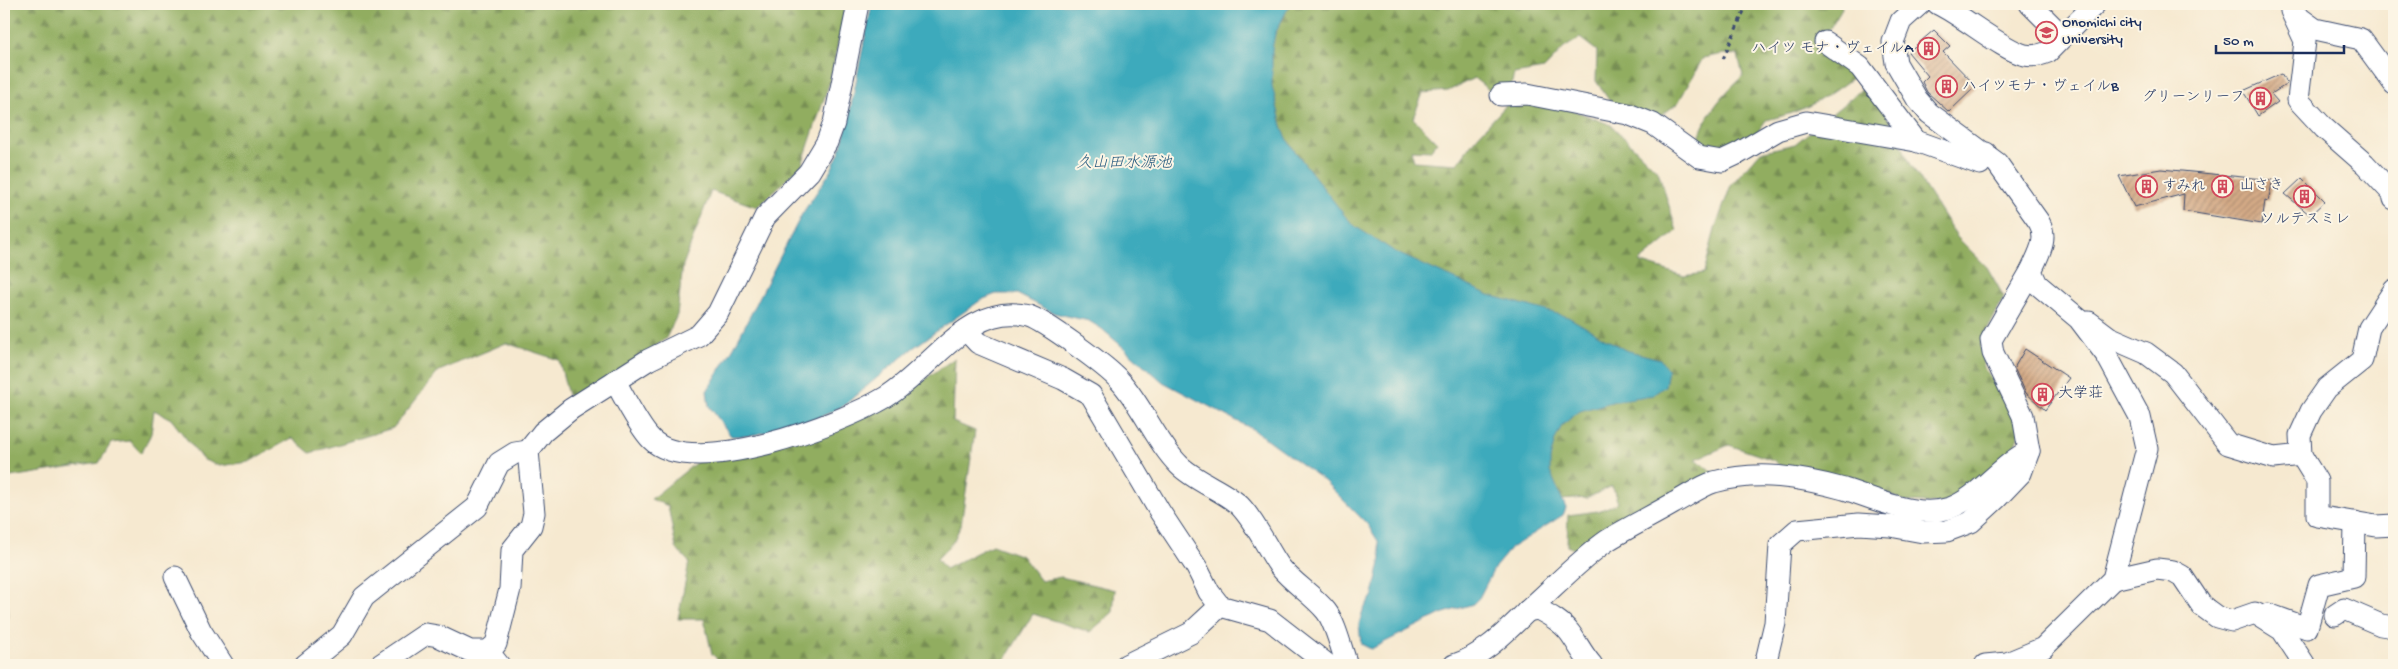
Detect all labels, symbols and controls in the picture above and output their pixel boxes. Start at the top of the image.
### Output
place label: Onomichi city University [2062,14,2142,49]
school or university icon: Onomichi city University [2034,20,2058,44]
scale bar [2216,22,2343,54]
text: 50 m [2223,33,2254,51]
building icon: ハイツ モナ・ヴェイルA [1917,37,1941,61]
place label: ハイツ モナ・ヴェイルA [1751,40,1914,58]
building icon: ハイツモナ・ヴェイルB [1934,75,1958,99]
place label: ハイツモナ・ヴェイルB [1962,78,2119,96]
building icon: グリーンリーフ [2249,86,2273,110]
place label: グリーンリーフ [2141,88,2245,107]
water label: 久山田水源池 [1076,154,1173,174]
building icon: 山さき [2211,174,2235,198]
building icon: すみれ [2134,175,2158,199]
place label: 山さき [2239,177,2284,195]
place label: すみれ [2162,178,2206,196]
building icon: ソルテスミレ [2293,185,2317,209]
place label: ソルテスミレ [2260,211,2350,229]
building icon: 大学荘 [2030,382,2054,406]
place label: 大学荘 [2058,385,2103,403]

